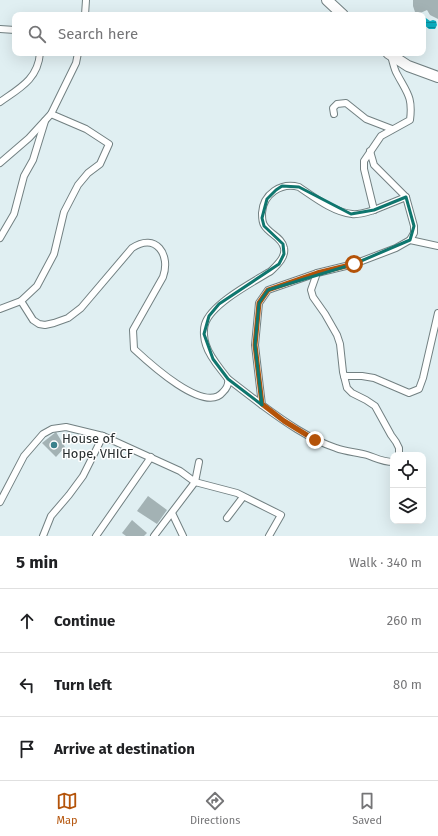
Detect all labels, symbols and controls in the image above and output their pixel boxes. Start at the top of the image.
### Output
search box [12,12,426,56]
icon: search [26,23,48,45]
text: Search here [58,25,138,43]
route start [345,255,363,273]
place label: House of Hope, VHICF [62,431,134,461]
route end [306,431,324,449]
marker: House of Hope, VHICF [49,440,59,450]
map controls [390,452,426,524]
button: locate [390,452,426,488]
button: layers [390,488,426,524]
text: 5 min [16,552,58,573]
text: Walk · 340 m [349,555,422,570]
icon: ahead [16,610,38,632]
text: Continue [54,612,115,630]
text: 260 m [387,613,422,628]
icon: left [16,674,38,696]
text: Turn left [54,676,112,694]
text: 80 m [393,677,422,692]
icon: arrive [16,738,38,760]
text: Arrive at destination [54,740,195,758]
tab: Map [56,790,78,827]
tab: Directions [190,790,240,827]
tab: Saved [352,790,382,827]

